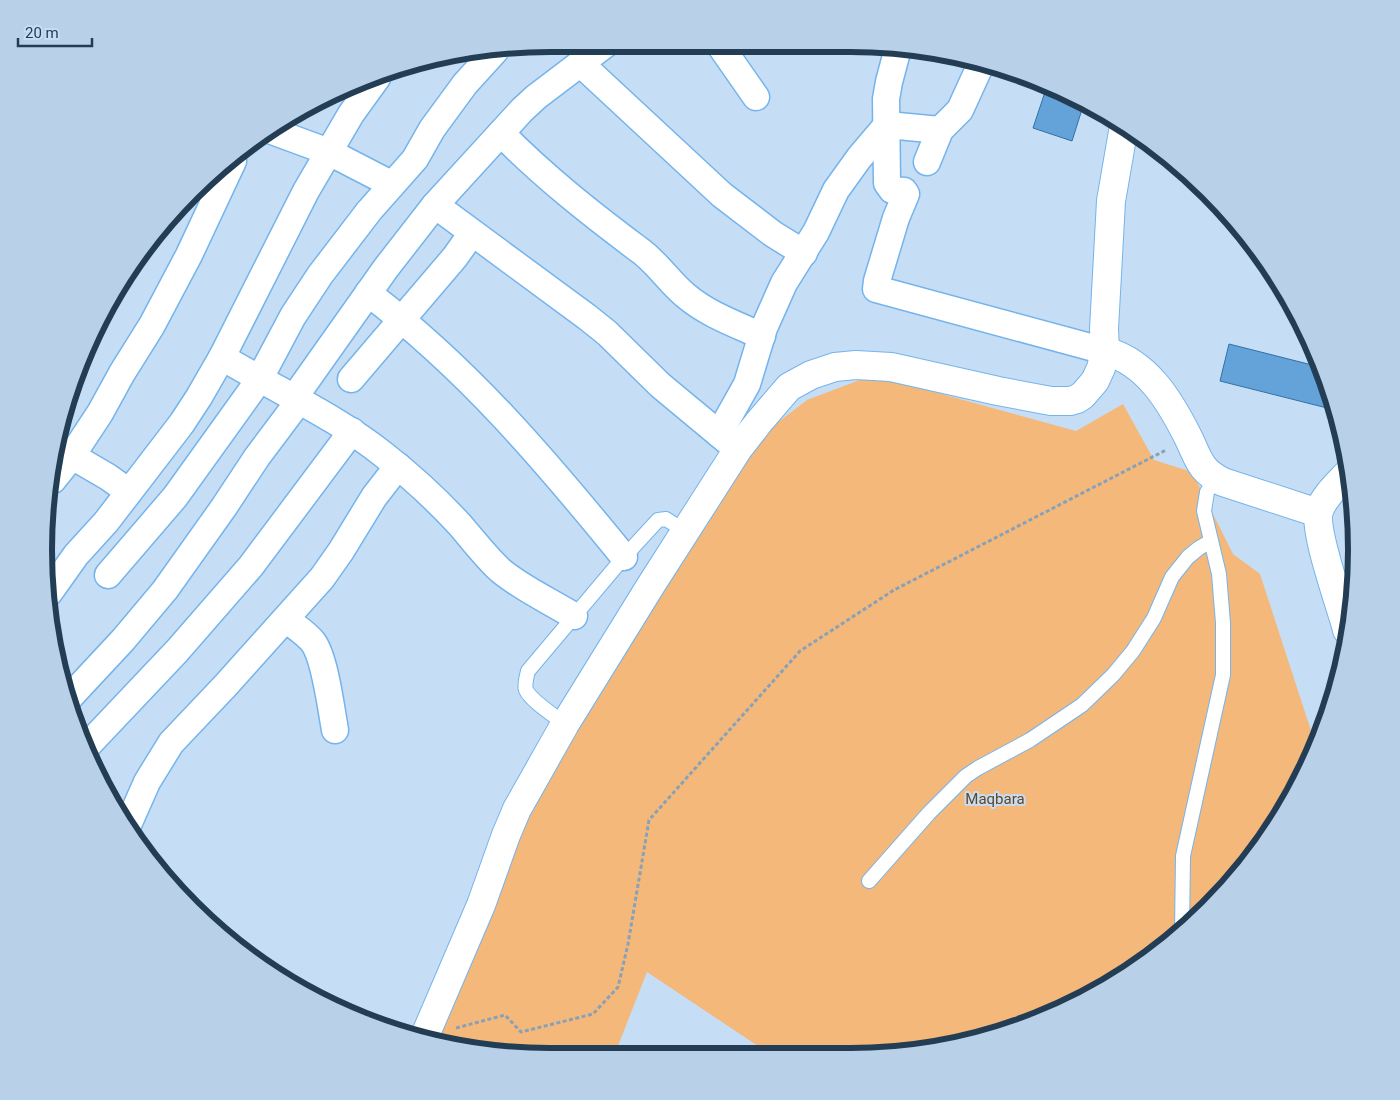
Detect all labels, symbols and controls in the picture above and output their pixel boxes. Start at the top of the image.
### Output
scale bar [18,15,91,47]
text: 20 m [25,24,59,42]
park label: Maqbara [965,790,1025,808]

